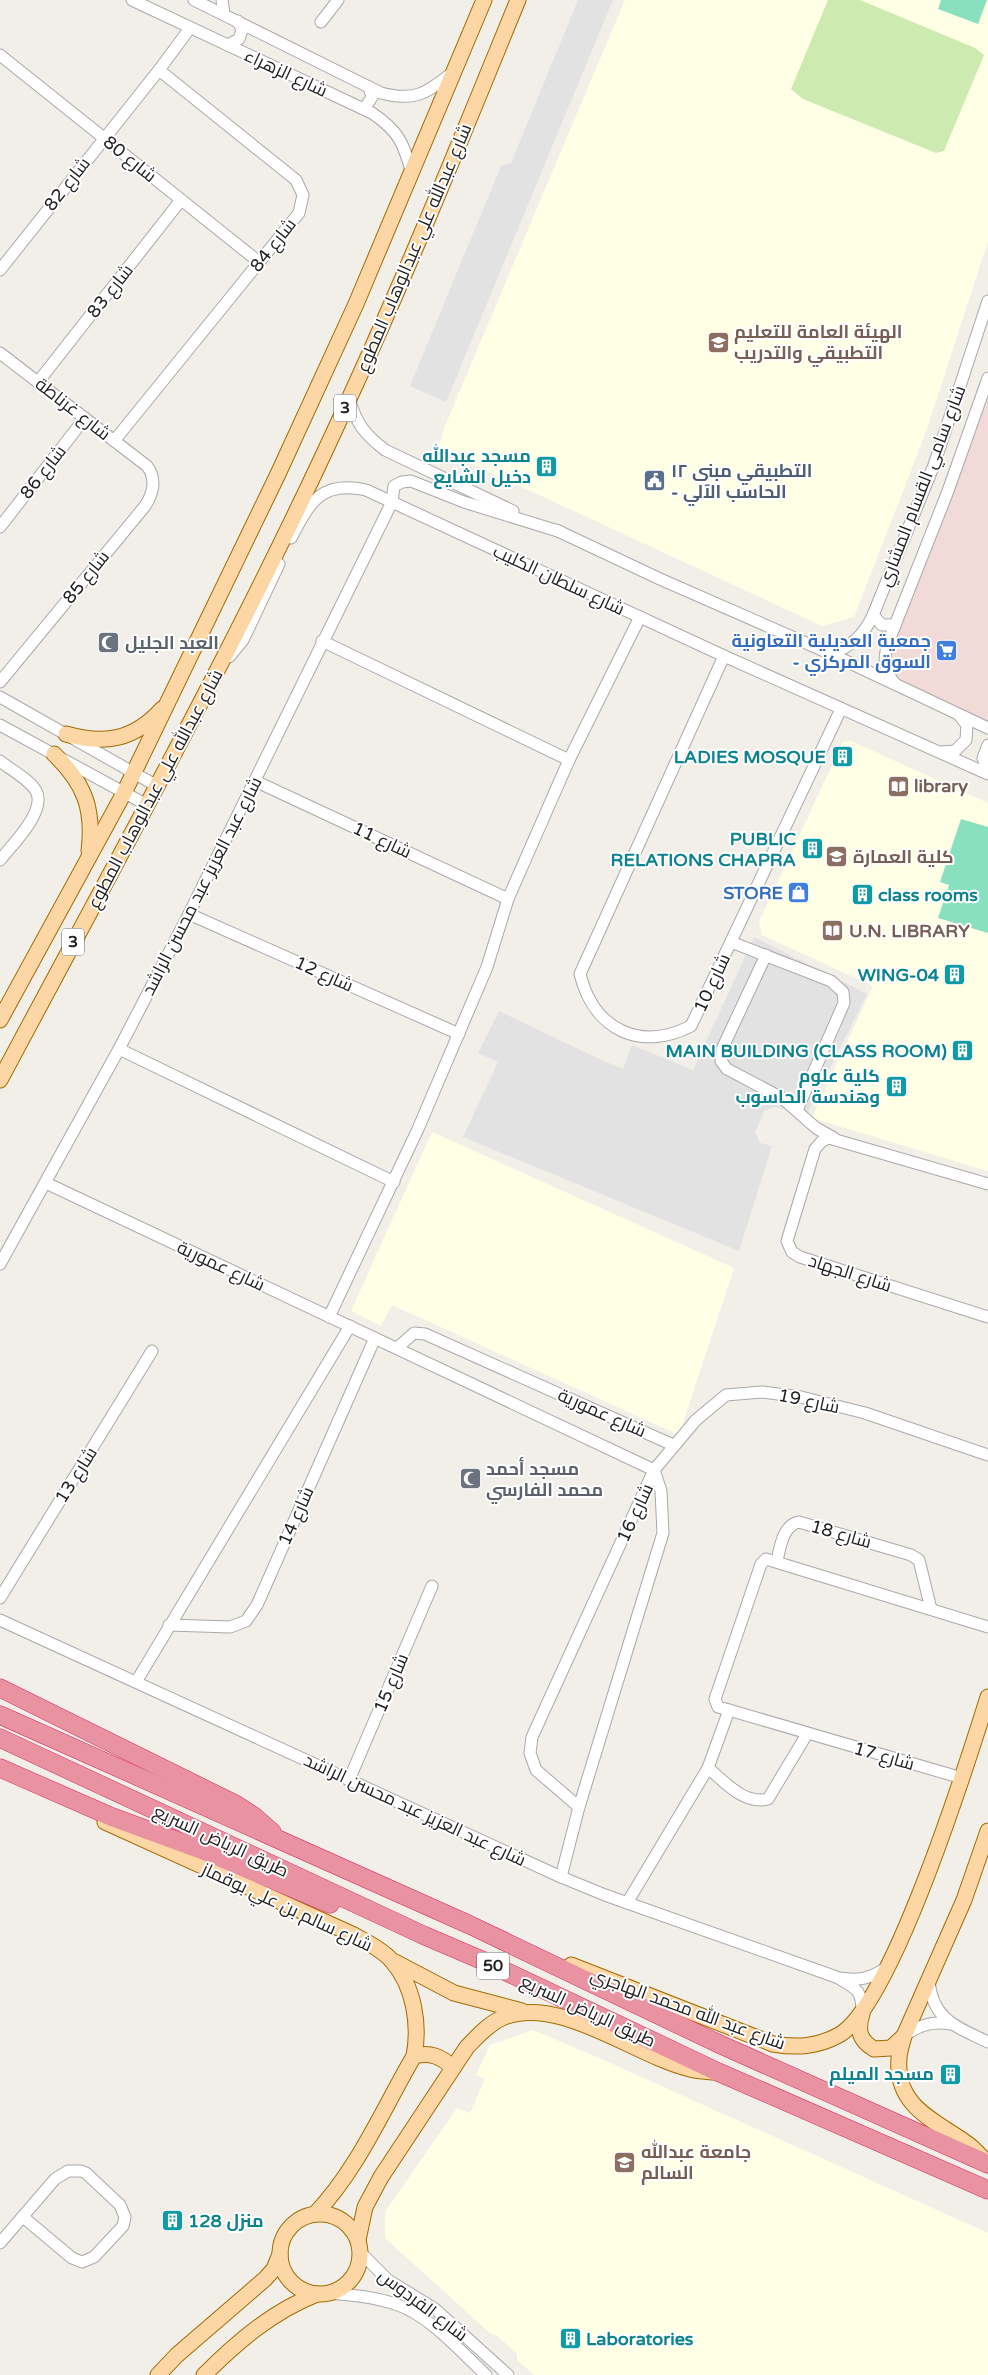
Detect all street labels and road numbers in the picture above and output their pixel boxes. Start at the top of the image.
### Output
street label: شارع الزهراء [241,44,331,103]
street label: شارع عبدالله علي عبدالوهاب المطوع [351,120,479,377]
street label: شارع 80 [98,131,161,188]
street label: شارع 82 [39,153,96,216]
street label: شارع 84 [245,214,302,277]
street label: شارع 83 [82,260,139,323]
street label: شارع غرناطة [30,373,115,446]
street label: شارع سامي القسام المشاري [873,382,973,591]
road number: 3 [334,394,356,422]
street label: شارع 86 [15,441,72,504]
street label: شارع سلطان الكليب [489,540,628,621]
street label: شارع 85 [58,546,115,609]
street label: شارع عبدالله علي عبدالوهاب المطوع [82,665,230,914]
street label: شارع عبد العزيز عبد محسن الراشد [137,773,268,999]
street label: شارع 11 [349,817,415,864]
road number: 3 [62,929,84,956]
street label: شارع 10 [689,950,736,1016]
street label: شارع 12 [291,951,357,998]
street label: شارع عمورية [173,1236,268,1297]
street label: شارع الجهاد [805,1249,894,1298]
street label: شارع عمورية [554,1384,649,1443]
street label: شارع 19 [776,1384,842,1419]
street label: شارع 13 [50,1443,103,1508]
street label: شارع 16 [612,1480,659,1546]
street label: شارع 14 [273,1483,320,1549]
street label: شارع 18 [808,1515,874,1554]
street label: شارع 15 [369,1650,414,1716]
street label: شارع 17 [851,1737,917,1776]
street label: شارع عبد العزيز عبد محسن الراشد [300,1749,529,1872]
street label: طريق الرياض السريع [149,1800,292,1883]
street label: شارع سالم بن علي بوقماز [196,1857,376,1959]
road number: 50 [477,1952,509,1980]
street label: شارع عبد الله محمد الهاجري [587,1963,789,2057]
street label: طريق الرياض السريع [516,1970,659,2053]
street label: شارع الفردوس [373,2264,472,2347]

